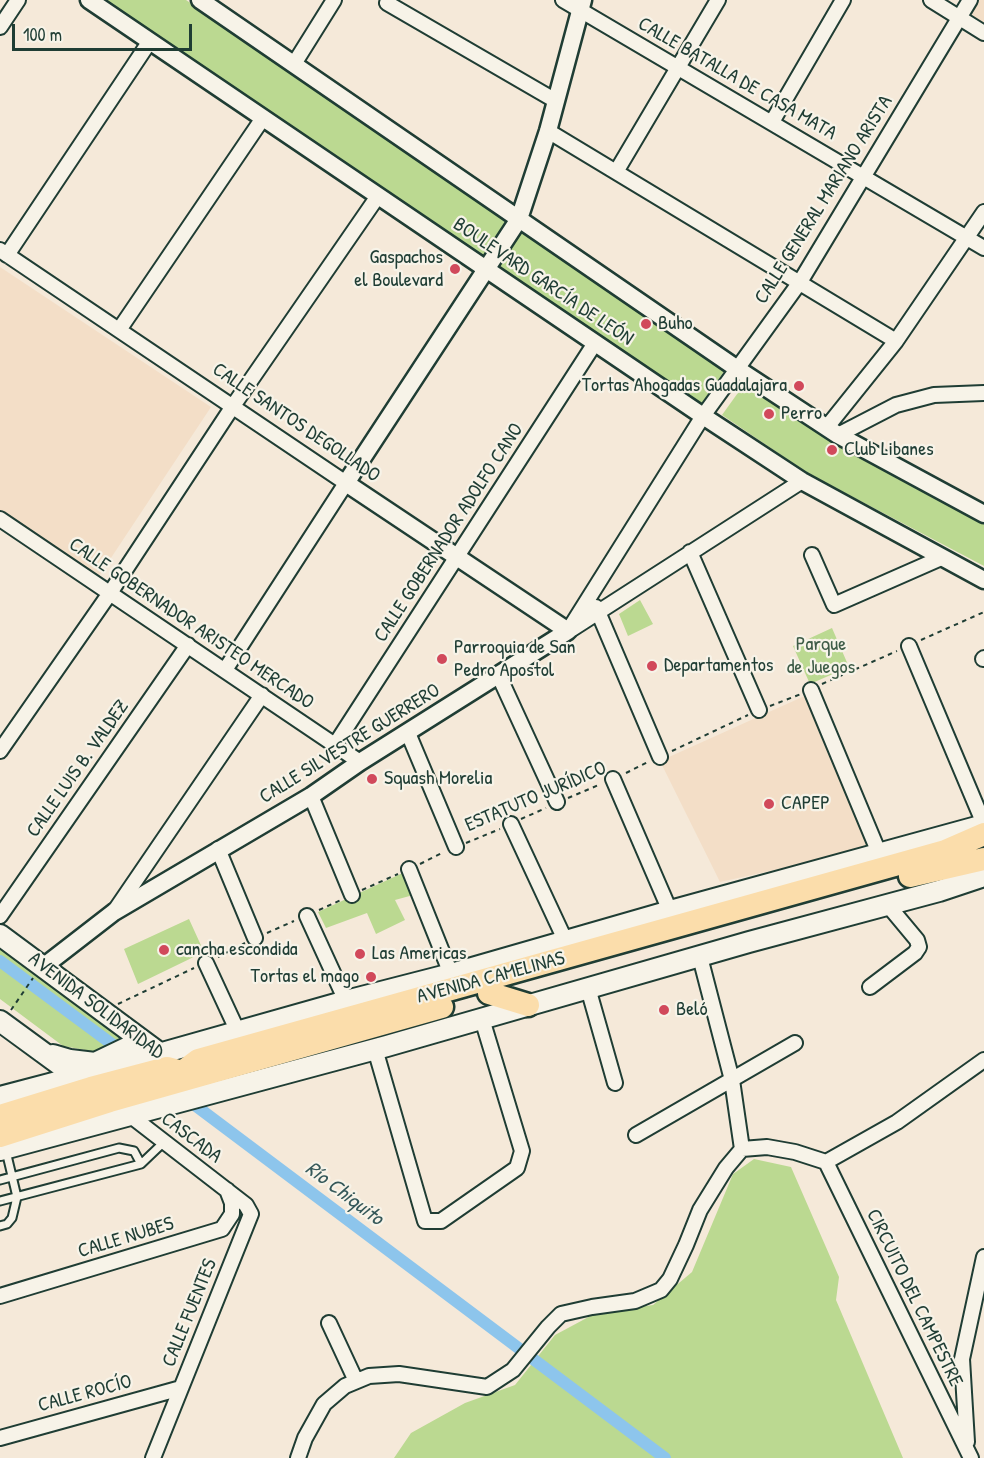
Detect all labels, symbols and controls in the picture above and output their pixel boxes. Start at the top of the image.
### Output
scale bar [15,12,195,50]
street label: CALLE BATALLA DE CASA MATA [633,12,841,146]
text: 100 m [23,22,62,47]
street label: CALLE GENERAL MARIANO ARISTA [750,91,898,309]
street label: BOULEVARD GARCÍA DE LEÓN [448,213,638,351]
place label: Gaspachos el Boulevard [354,246,443,293]
marker: Gaspachos el Boulevard [448,262,462,276]
place label: Buho [658,312,693,336]
marker: Buho [639,317,653,331]
street label: CALLE SANTOS DEGOLLADO [208,358,384,488]
place label: Tortas Ahogadas Guadalajara [582,374,787,398]
marker: Tortas Ahogadas Guadalajara [792,379,806,393]
place label: Perro [781,402,822,426]
marker: Perro [762,407,776,421]
street label: CALLE GOBERNADOR ADOLFO CANO [369,419,529,647]
place label: Club Libanes [844,438,934,462]
marker: Club Libanes [825,443,839,457]
street label: CALLE GOBERNADOR ARISTEO MERCADO [64,533,318,715]
park label: Parque de Juegos [787,633,855,680]
place label: Parroquia de San Pedro Apostol [454,636,576,683]
marker: Parroquia de San Pedro Apostol [435,652,449,666]
place label: Departamentos [664,654,774,678]
marker: Departamentos [645,659,659,673]
street label: CALLE SILVESTRE GUERRERO [255,679,445,809]
street label: CALLE LUIS B. VALDEZ [22,696,134,842]
street label: ESTATUTO JURÍDICO [462,756,610,838]
place label: Squash Morelia [384,767,492,791]
marker: Squash Morelia [365,772,379,786]
place label: CAPEP [781,792,830,816]
marker: CAPEP [762,797,776,811]
place label: cancha escondida [176,938,298,962]
place label: Las Americas [372,942,466,966]
marker: cancha escondida [157,943,171,957]
street label: AVENIDA SOLIDARIDAD [24,947,168,1065]
marker: Las Americas [353,947,367,961]
street label: AVENIDA CAMELINAS [414,947,568,1009]
place label: Tortas el mago [251,965,359,989]
marker: Tortas el mago [364,970,378,984]
place label: Beló [676,998,707,1022]
marker: Beló [657,1003,671,1017]
street label: CASCADA [156,1107,226,1169]
water label: Río Chiquito [300,1157,388,1231]
street label: CIRCUITO DEL CAMPESTRE [861,1205,967,1391]
street label: CALLE NUBES [75,1212,177,1264]
street label: CALLE FUENTES [157,1255,223,1371]
street label: CALLE ROCÍO [36,1370,134,1418]

